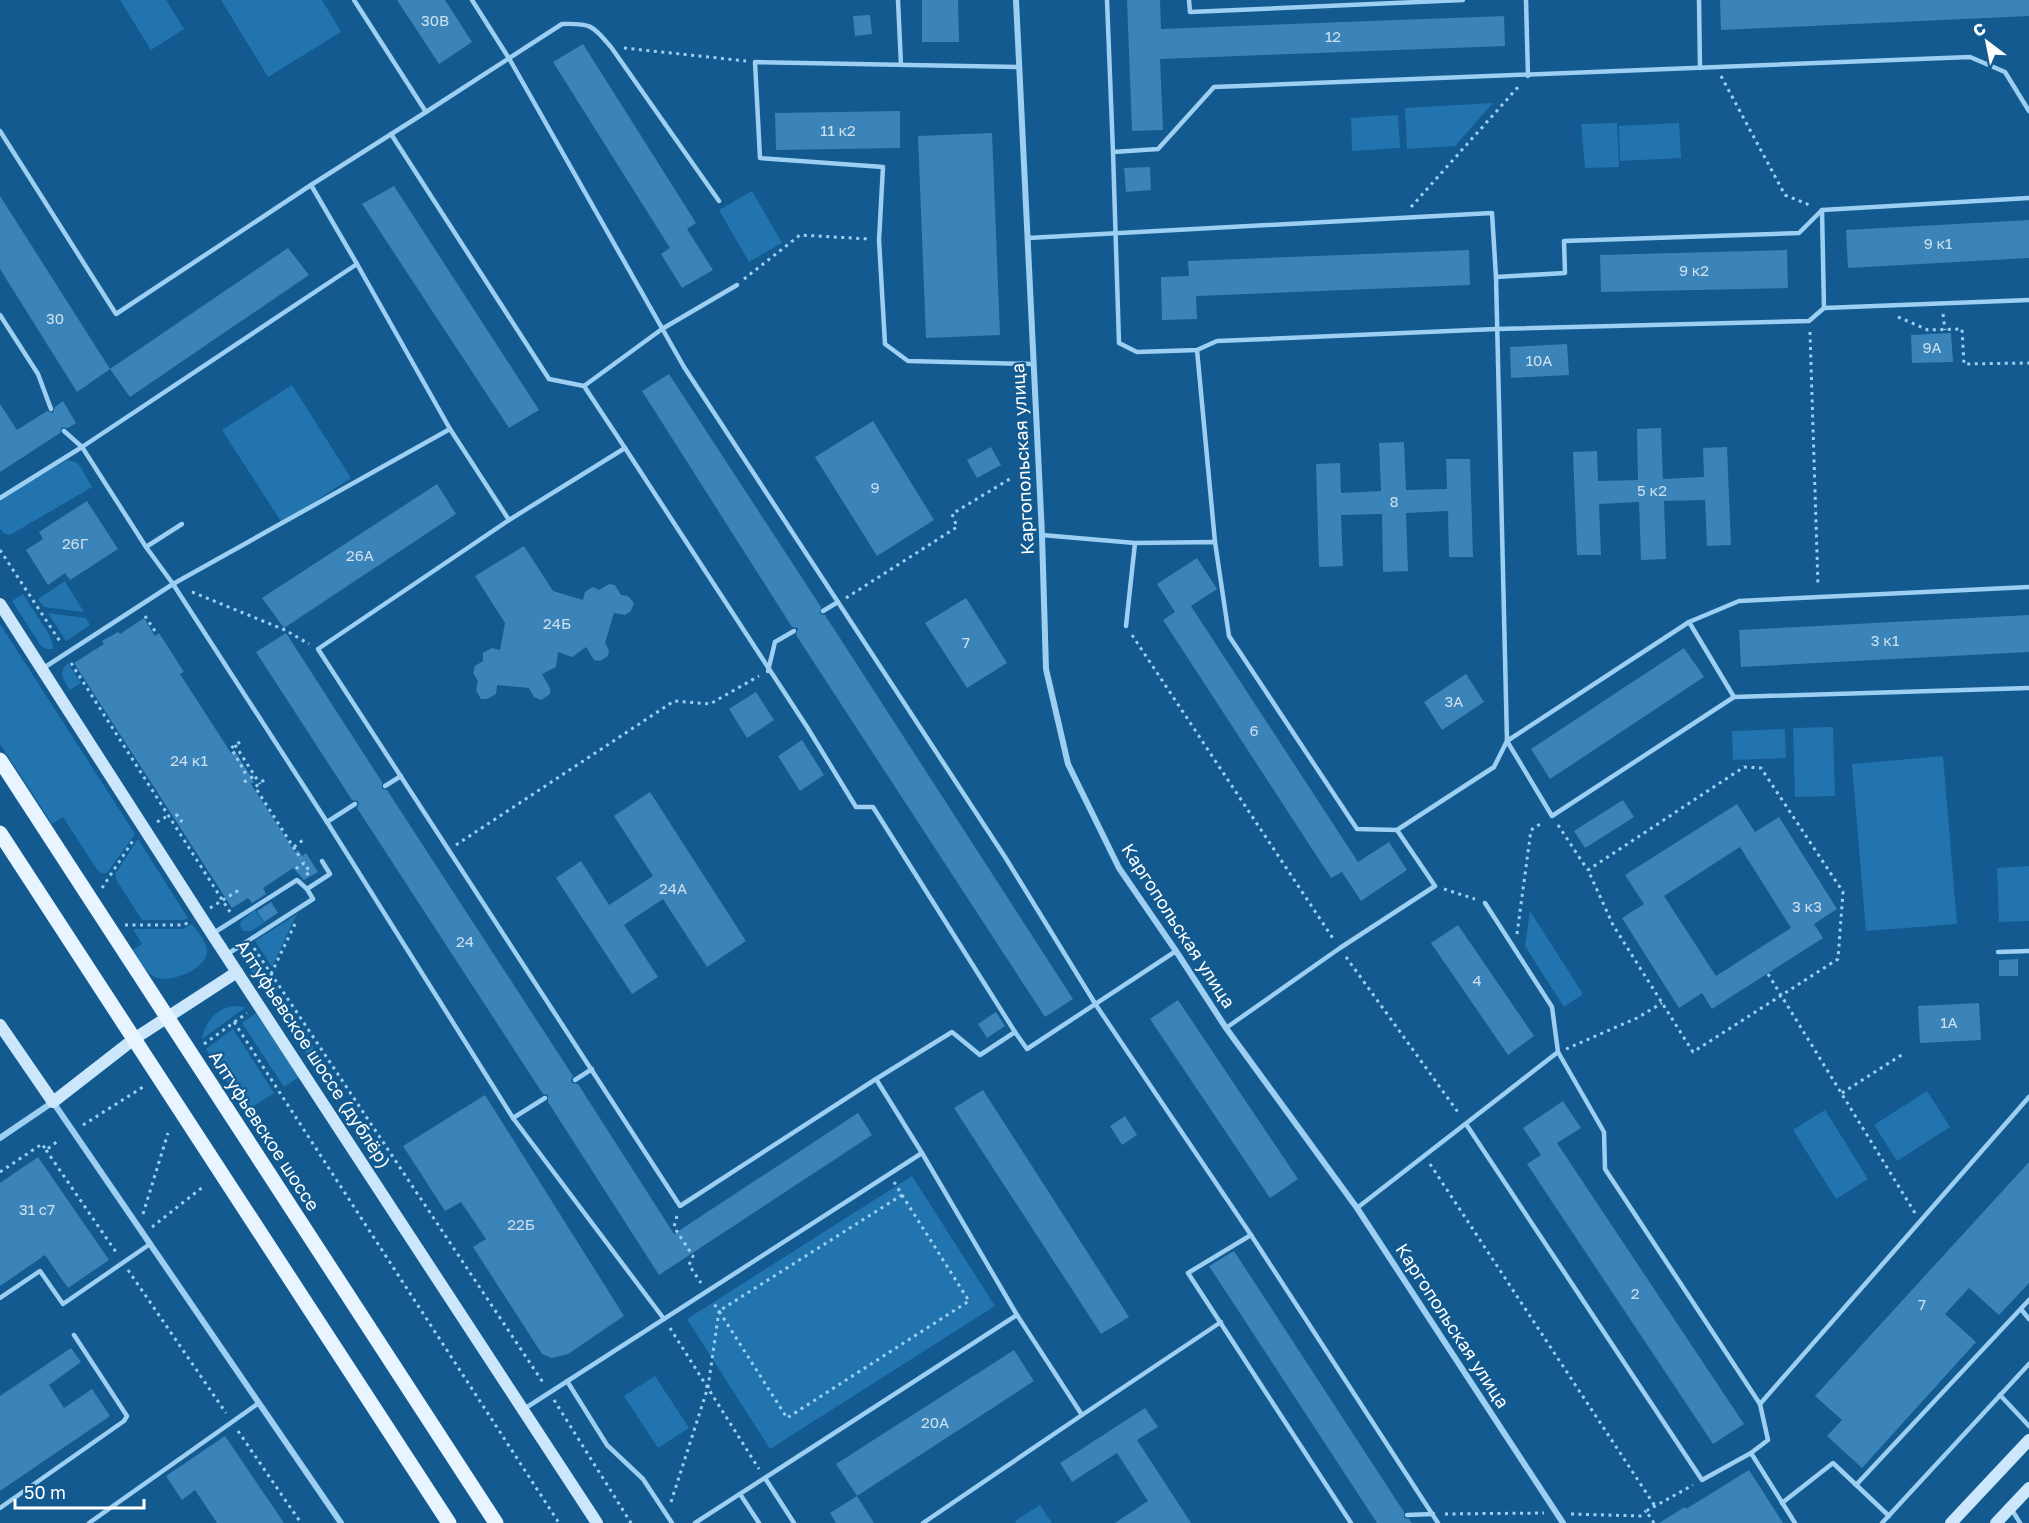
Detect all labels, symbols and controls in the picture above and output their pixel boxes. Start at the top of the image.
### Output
house number: 30В [421,11,449,29]
north arrow [1957,12,2017,72]
text: С [1969,18,1989,41]
house number: 12 [1325,27,1341,45]
house number: 11 к2 [820,121,856,139]
house number: 9 к1 [1924,234,1952,252]
house number: 9 к2 [1679,261,1709,279]
house number: 30 [46,309,64,327]
house number: 9А [1922,338,1942,356]
house number: 10А [1526,351,1552,369]
street label: Каргопольская улица [1006,363,1038,555]
house number: 9 [870,478,880,496]
house number: 5 к2 [1637,481,1667,499]
house number: 8 [1389,492,1399,510]
house number: 26Г [62,534,89,552]
house number: 26А [346,546,374,564]
house number: 24Б [543,614,571,632]
house number: 3 к1 [1871,631,1899,649]
house number: 7 [962,633,970,651]
house number: 3А [1445,692,1463,710]
house number: 6 [1249,721,1259,739]
house number: 24 к1 [170,751,208,769]
street label: Каргопольская улица [1117,839,1240,1012]
house number: 24А [659,879,687,897]
house number: 3 к3 [1792,897,1822,915]
house number: 24 [456,932,474,950]
street label: Алтуфьевское шоссе (дублёр) [231,936,395,1172]
house number: 4 [1472,971,1482,989]
house number: 1А [1940,1013,1958,1031]
street label: Алтуфьевское шоссе [204,1047,324,1215]
house number: 31 с7 [19,1200,55,1218]
house number: 22Б [507,1215,535,1233]
street label: Каргопольская улица [1391,1239,1514,1412]
house number: 2 [1631,1284,1639,1302]
house number: 7 [1918,1295,1926,1313]
house number: 20А [921,1413,949,1431]
scale bar [15,1472,144,1510]
text: 50 m [24,1481,66,1503]

